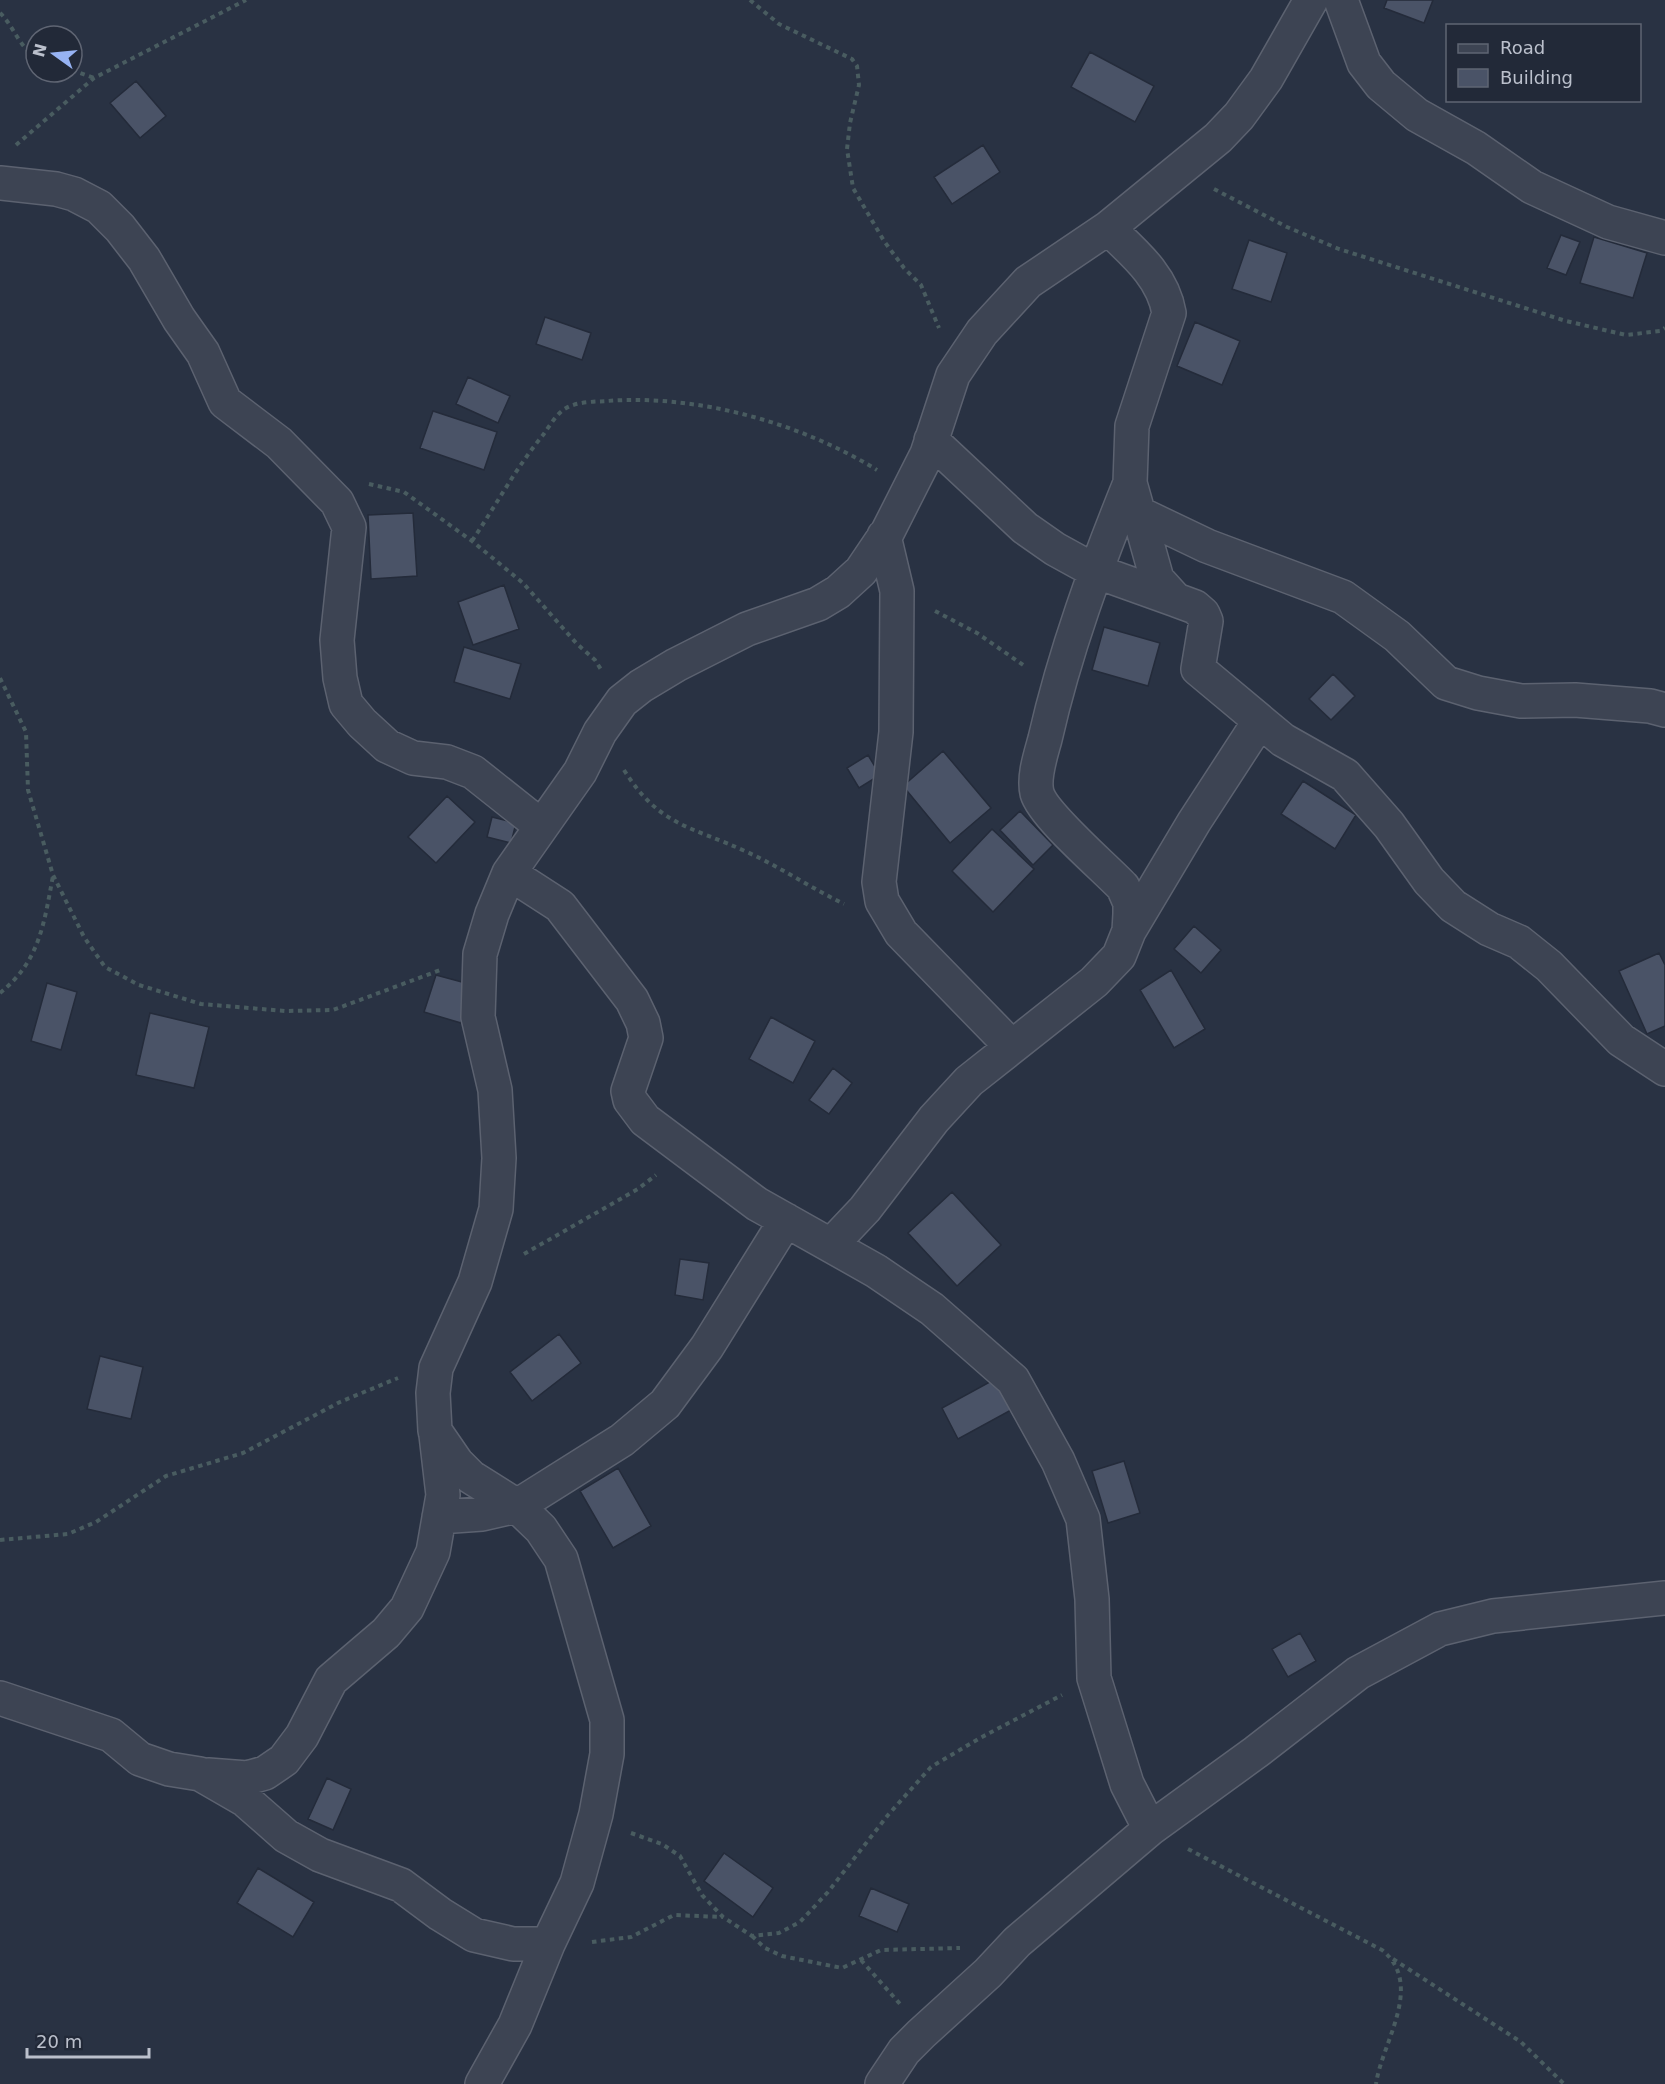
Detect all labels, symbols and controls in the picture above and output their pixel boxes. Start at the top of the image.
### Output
north arrow [24,24,84,84]
legend [1446,24,1641,102]
text: Road [1500,37,1545,58]
text: N [29,41,51,59]
text: Building [1500,67,1573,88]
scale bar [27,2021,148,2059]
text: 20 m [36,2031,82,2052]

